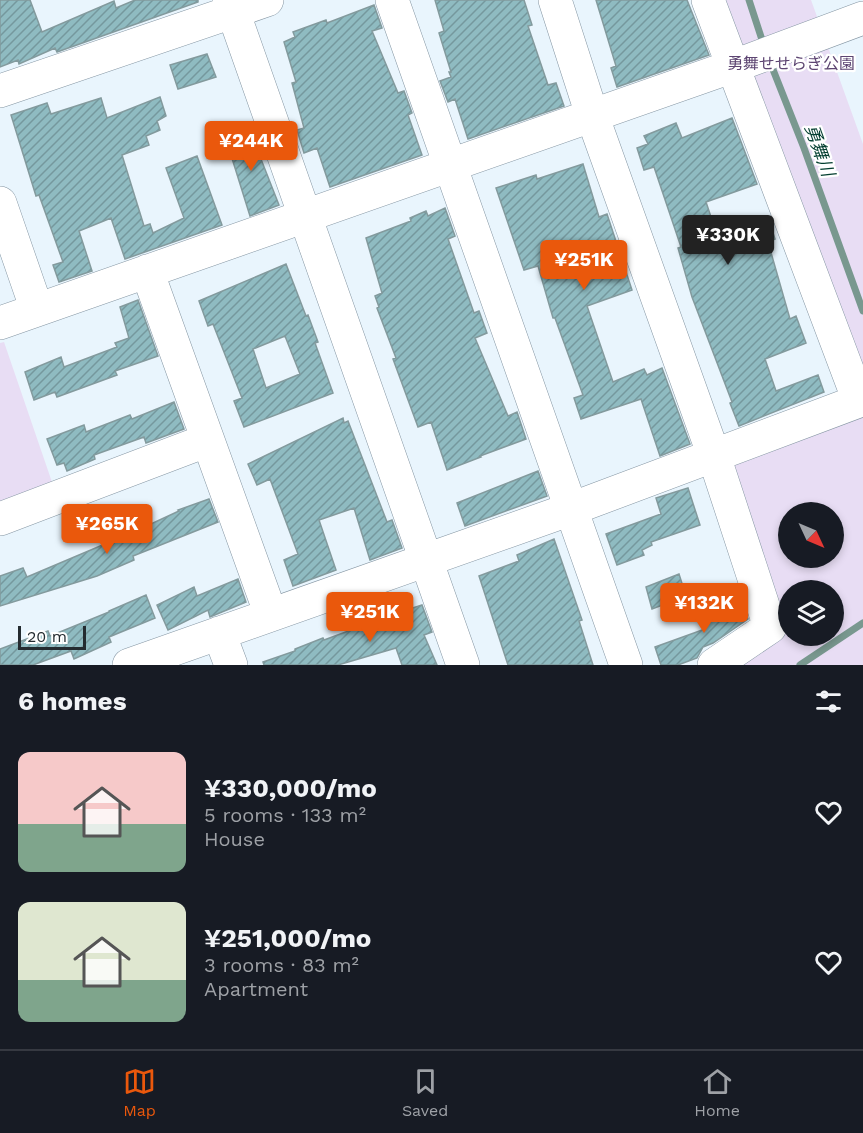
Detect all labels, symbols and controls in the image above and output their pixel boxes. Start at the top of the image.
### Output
park label: 勇舞せせらぎ公園 [727,54,855,73]
pin: ¥244K [209,121,293,172]
water label: 勇舞川 [801,121,840,181]
text: ¥244K [219,128,283,152]
pin: ¥330K [686,215,770,266]
text: ¥330K [696,222,760,246]
pin: ¥251K [542,240,626,291]
text: ¥251K [554,247,614,271]
north arrow [778,502,844,568]
map controls [778,502,844,646]
pin: ¥265K [65,504,149,555]
text: ¥265K [75,511,139,535]
button: layers [778,580,844,646]
pin: ¥132K [662,583,746,634]
text: ¥132K [674,590,734,614]
pin: ¥251K [328,592,412,643]
text: ¥251K [340,599,400,623]
scale bar [18,623,86,650]
text: 20 m [27,627,67,646]
icon: filters [812,685,845,718]
text: 6 homes [18,686,127,716]
text: ¥330,000/mo [204,773,377,803]
icon: home [66,776,138,848]
icon: heart [812,796,845,829]
text: 5 rooms · 133 m² [204,803,366,827]
text: House [204,827,265,851]
text: ¥251,000/mo [204,923,371,953]
icon: home [66,926,138,998]
icon: heart [812,946,845,979]
text: 3 rooms · 83 m² [204,953,359,977]
text: Apartment [204,977,308,1001]
tab: Map [123,1065,156,1120]
tab: Saved [402,1065,448,1120]
tab: Home [694,1065,740,1120]

